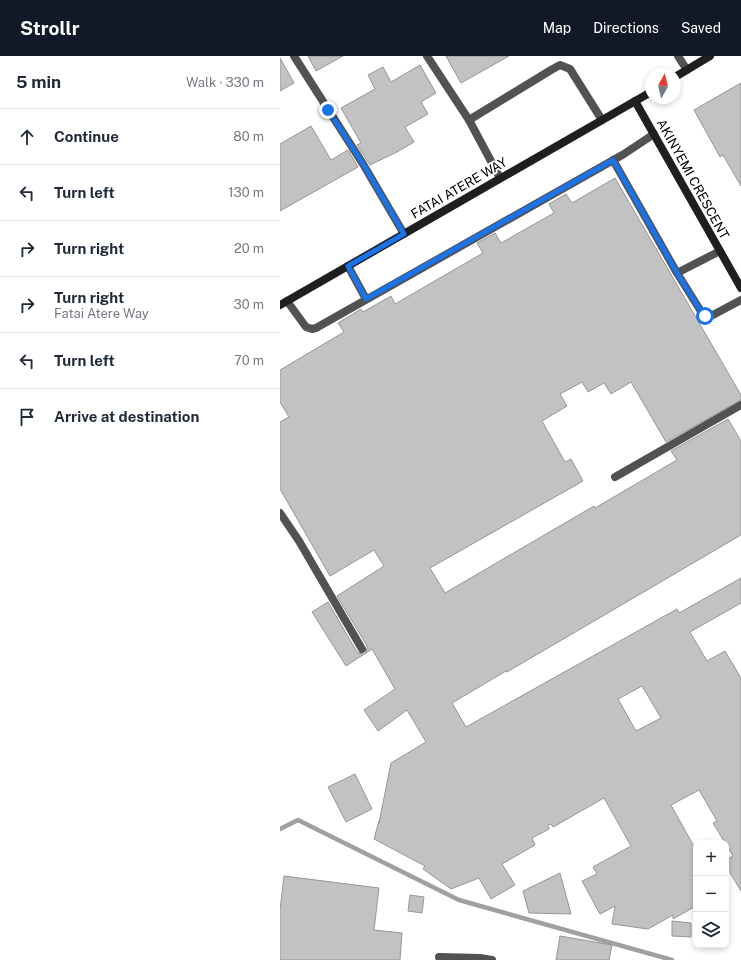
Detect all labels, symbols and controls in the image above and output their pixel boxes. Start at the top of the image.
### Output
text: Strollr [20,17,79,39]
text: Map [543,20,571,36]
text: Directions [593,20,659,36]
text: Saved [681,20,721,36]
north arrow [645,68,681,104]
text: 5 min [16,72,61,92]
text: Walk · 330 m [186,75,264,90]
route end [319,101,337,119]
street label: AKINYEMI CRESCENT [654,116,732,242]
icon: ahead [16,126,38,148]
text: Continue [54,128,119,145]
text: 80 m [233,129,264,144]
street label: FATAI ATERE WAY [408,154,510,222]
icon: left [16,182,38,204]
text: Turn left [54,184,115,201]
text: 130 m [228,185,264,200]
icon: right [16,238,38,260]
text: Turn right [54,240,124,257]
text: 20 m [234,241,264,256]
text: Turn right [54,289,124,306]
icon: right [16,294,38,316]
text: 30 m [234,297,264,312]
text: Fatai Atere Way [54,306,149,321]
route start [696,307,714,325]
icon: left [16,350,38,372]
text: Turn left [54,352,115,369]
text: 70 m [234,353,264,368]
icon: arrive [16,406,38,428]
text: Arrive at destination [54,408,199,425]
map controls [693,840,729,948]
button: + [693,840,729,876]
button: − [693,876,729,912]
button: layers [693,912,729,948]

